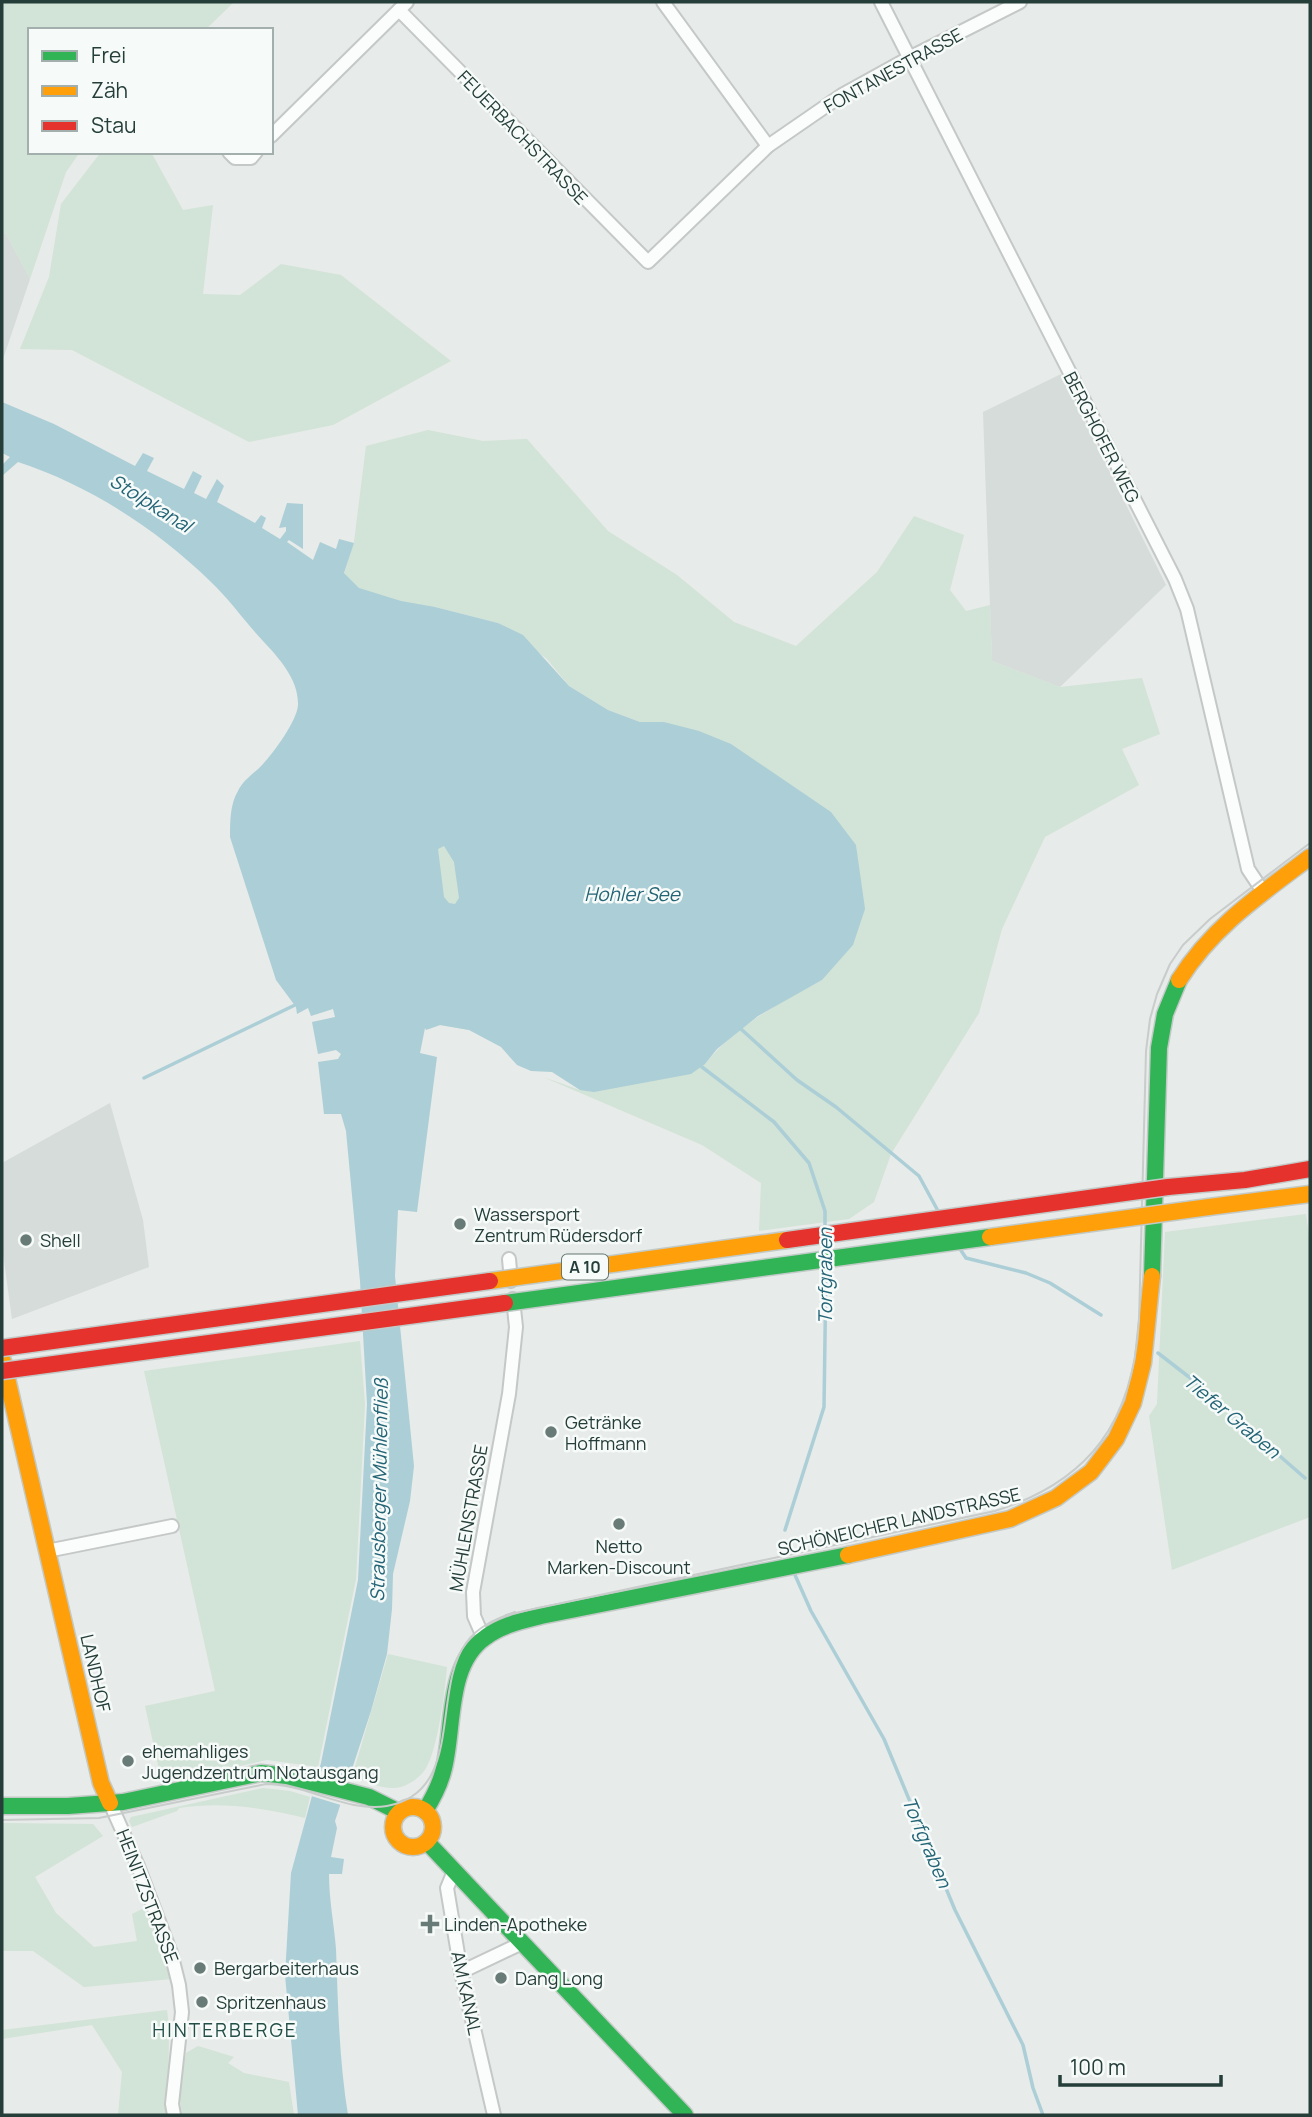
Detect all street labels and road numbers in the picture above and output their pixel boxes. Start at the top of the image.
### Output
street label: FONTANESTRASSE [819,22,967,118]
street label: FEUERBACHSTRASSE [453,65,593,209]
street label: BERGHOFER WEG [1059,367,1146,507]
road number: A 10 [562,1254,608,1280]
street label: MÜHLENSTRASSE [443,1443,493,1593]
street label: SCHÖNEICHER LANDSTRASSE [775,1481,1023,1561]
street label: LANDHOF [75,1632,117,1714]
street label: HEINITZSTRASSE [111,1825,185,1967]
street label: AM KANAL [446,1949,488,2037]

